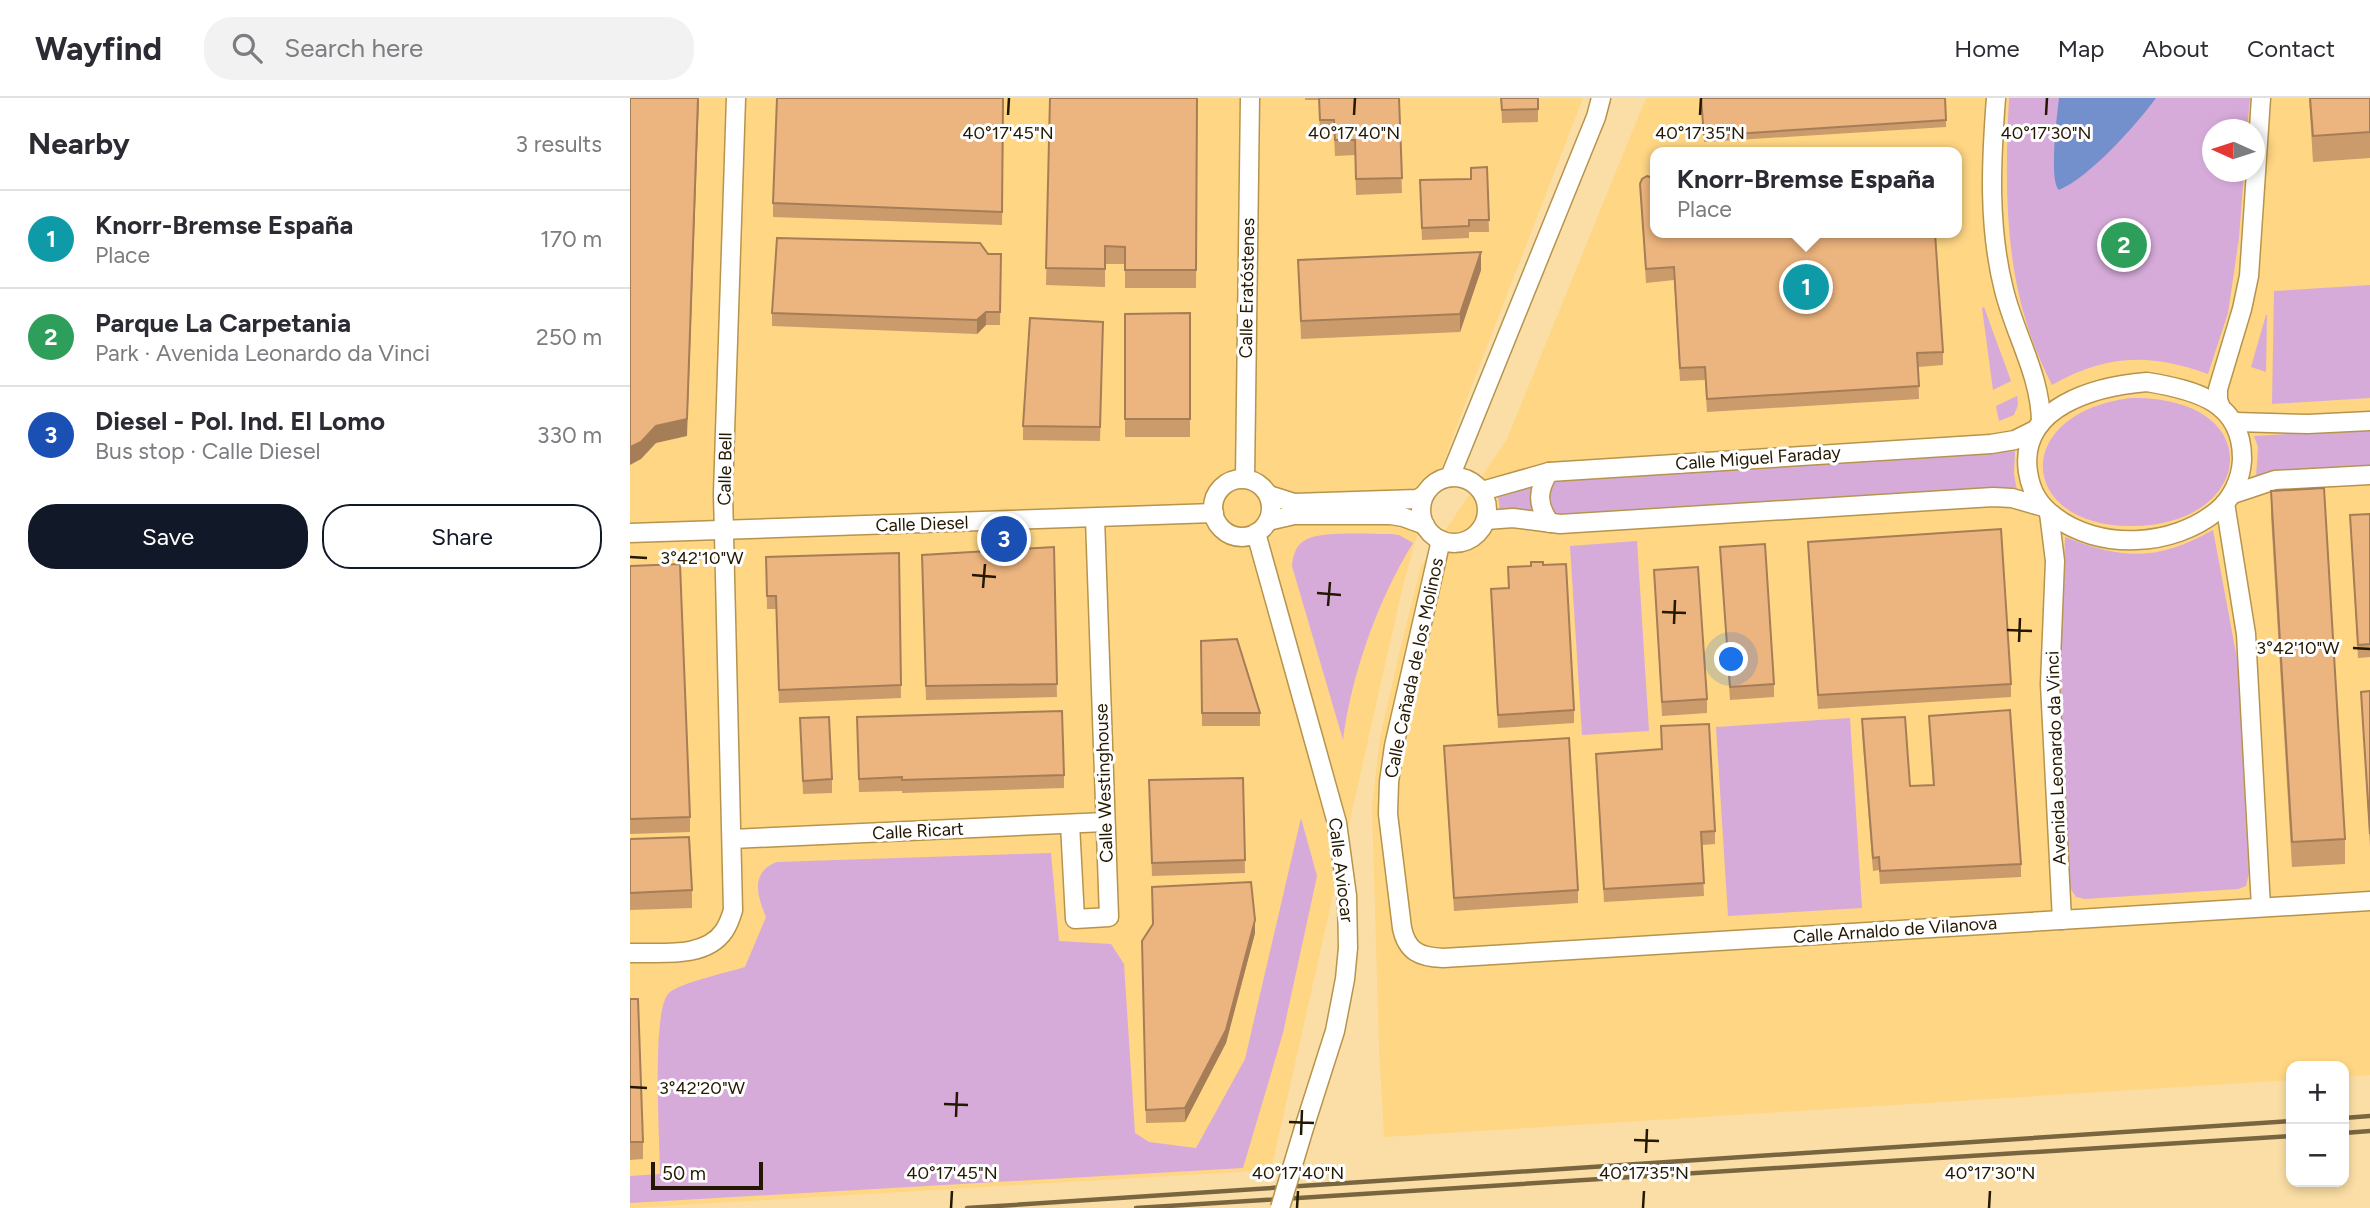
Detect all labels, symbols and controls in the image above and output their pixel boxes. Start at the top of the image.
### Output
search box [204,17,694,80]
text: Wayfind [35,29,162,68]
icon: search [228,29,266,67]
text: Search here [284,32,423,64]
text: Home [1954,34,2020,63]
text: Map [2058,34,2104,63]
text: About [2142,34,2209,63]
text: Contact [2247,34,2335,63]
north arrow [2202,119,2265,182]
text: 40°17'45"N [962,122,1054,144]
text: 40°17'40"N [1308,122,1400,144]
text: 40°17'35"N [1655,122,1745,144]
text: 40°17'30"N [2000,122,2092,144]
text: Nearby [28,125,130,162]
text: 3 results [515,130,602,158]
popup [1650,147,1962,238]
text: Knorr-Bremse España [1677,163,1935,195]
text: Place [1677,195,1732,223]
text: Knorr-Bremse España [95,209,353,241]
street label: Calle Eratóstenes [1235,217,1259,359]
pin: 2 [2101,219,2147,271]
text: 1 [46,225,56,253]
text: 170 m [540,225,602,253]
text: Place [95,241,150,269]
pin: 1 [1783,261,1829,313]
text: Parque La Carpetania [95,307,351,339]
text: 2 [44,323,58,351]
text: 250 m [536,323,602,351]
text: Park · Avenida Leonardo da Vinci [95,339,430,367]
text: Diesel - Pol. Ind. El Lomo [95,405,385,437]
text: 3 [45,421,57,449]
text: 330 m [537,421,602,449]
street label: Calle Bell [713,432,737,506]
text: Bus stop · Calle Diesel [95,437,321,465]
street label: Calle Miguel Faraday [1675,441,1842,475]
button: Save [28,504,308,569]
button: Share [322,504,602,569]
street label: Calle Diesel [875,511,969,537]
pin: 3 [981,513,1027,565]
text: 3°42'10"W [660,547,744,569]
street label: Calle Cañada de los Molinos [1380,556,1448,780]
text: 3°42'10"W [2256,637,2340,659]
your location [1714,642,1748,676]
street label: Avenida Leonardo da Vinci [2041,650,2071,866]
street label: Calle Westinghouse [1090,703,1118,863]
street label: Calle Aviocar [1324,816,1358,924]
street label: Calle Ricart [872,818,965,844]
street label: Calle Arnaldo de Vilanova [1792,912,1998,948]
map controls [2286,1061,2349,1187]
button: + [2286,1061,2349,1124]
text: 3°42'20"W [659,1077,746,1099]
button: − [2286,1124,2349,1187]
scale bar [651,1159,763,1191]
text: 50 m [662,1162,706,1185]
text: 40°17'45"N [906,1162,998,1184]
text: 40°17'40"N [1252,1162,1344,1184]
text: 40°17'35"N [1599,1162,1689,1184]
text: 40°17'30"N [1944,1162,2036,1184]

